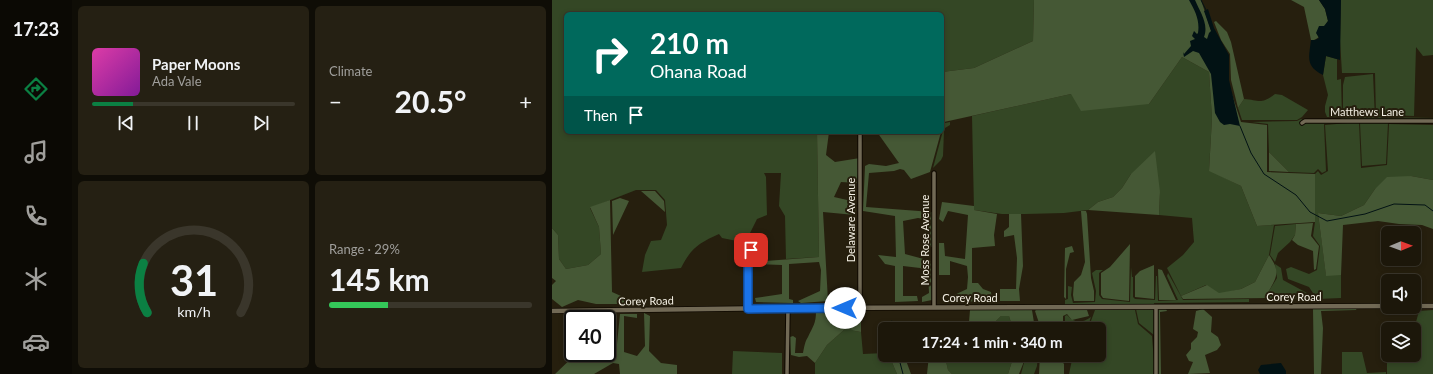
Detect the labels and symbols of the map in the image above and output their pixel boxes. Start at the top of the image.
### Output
street label: Matthews Lane [1330,105,1404,118]
street label: Delaware Avenue [844,178,857,262]
street label: Moss Rose Avenue [918,194,931,285]
north arrow [1381,226,1421,266]
pin [734,233,768,267]
position arrow [824,287,866,329]
street label: Corey Road [1266,290,1322,303]
street label: Corey Road [942,291,998,304]
street label: Corey Road [618,294,674,307]
speed limit sign: 40 [564,310,616,362]

